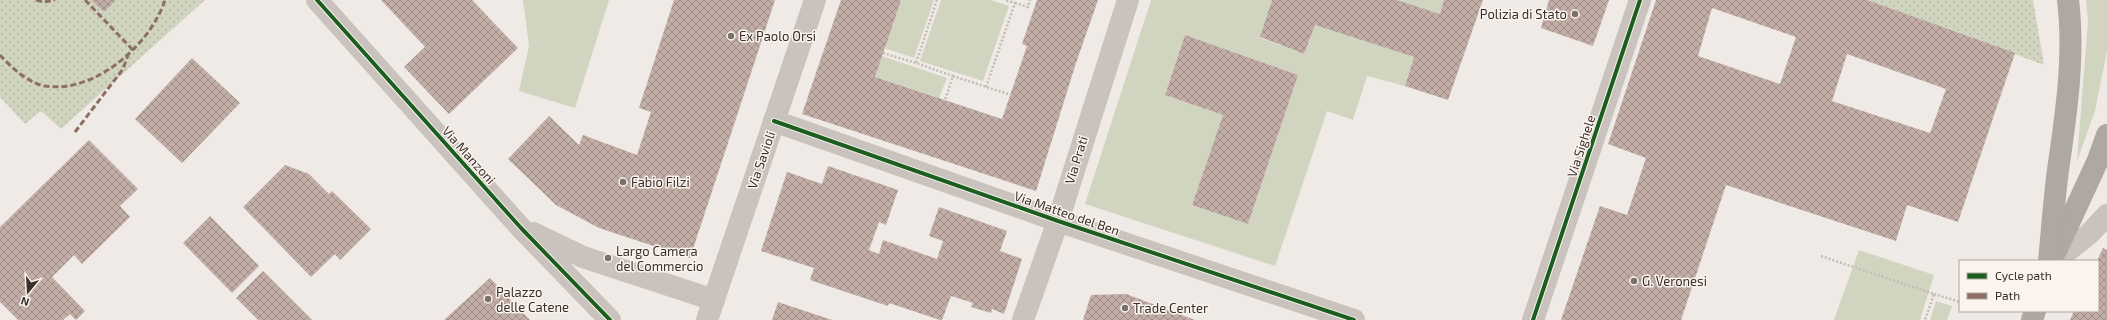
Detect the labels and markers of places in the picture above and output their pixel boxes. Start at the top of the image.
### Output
place label: Polizia di Stato [1480,6,1567,22]
marker: Polizia di Stato [1570,9,1580,19]
place label: Ex Paolo Orsi [739,28,816,44]
marker: Ex Paolo Orsi [726,31,736,41]
place label: Fabio Filzi [631,174,690,190]
marker: Fabio Filzi [618,177,628,187]
place label: Largo Camera del Commercio [616,243,703,274]
marker: Largo Camera del Commercio [603,253,613,263]
place label: G. Veronesi [1642,273,1707,289]
marker: G. Veronesi [1629,276,1639,286]
place label: Palazzo delle Catene [496,284,569,315]
marker: Palazzo delle Catene [483,294,493,304]
place label: Trade Center [1133,300,1208,316]
marker: Trade Center [1120,303,1130,313]

